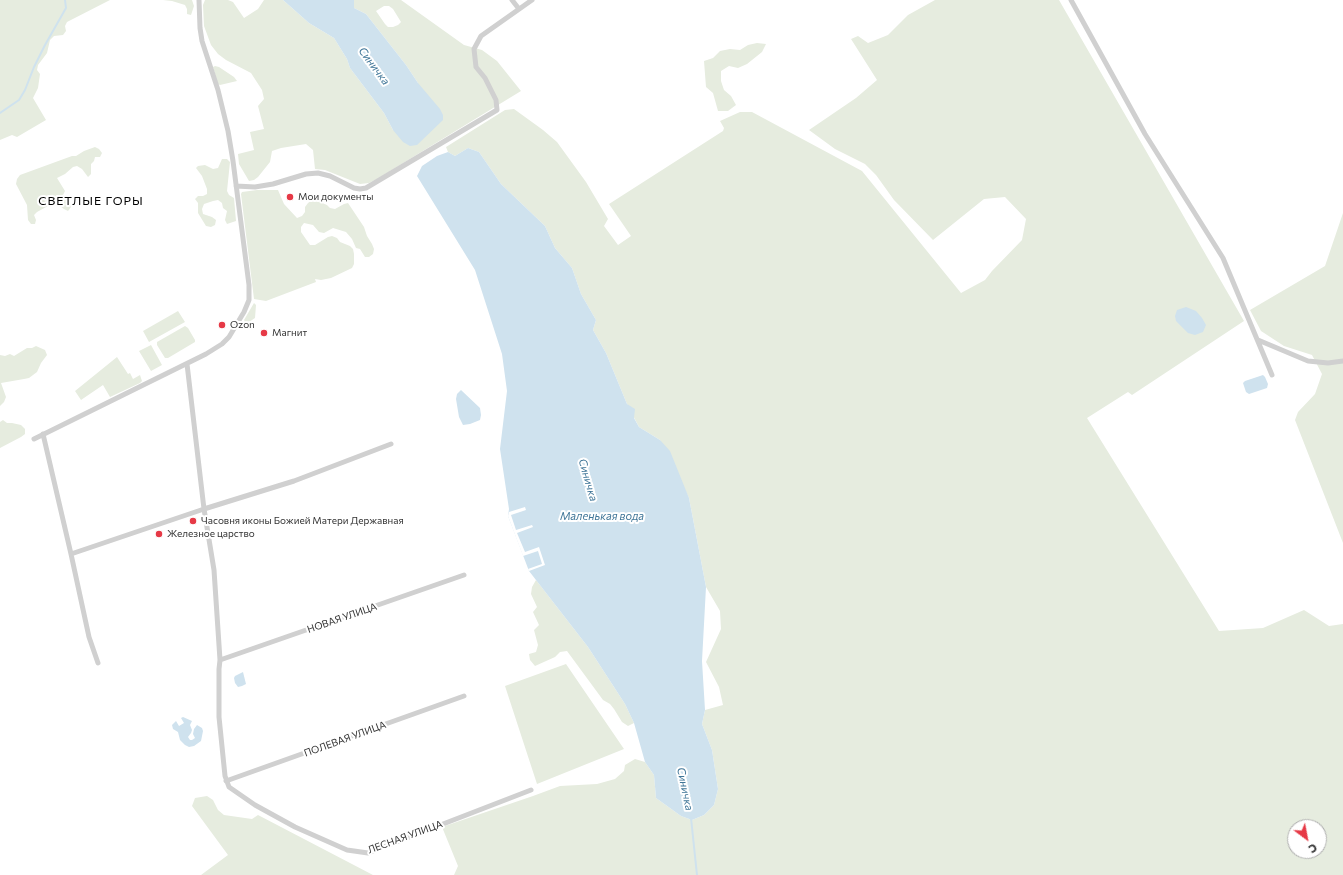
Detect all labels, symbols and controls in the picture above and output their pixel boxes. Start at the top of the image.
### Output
water label: Синичка [356,45,392,87]
place label: Мои документы [298,191,373,203]
marker: Мои документы [285,192,295,202]
district label: СВЕТЛЫЕ ГОРЫ [38,194,144,208]
place label: Ozon [230,319,255,331]
marker: Ozon [217,320,227,330]
place label: Магнит [272,327,307,339]
marker: Магнит [259,328,269,338]
water label: Синичка [576,457,600,503]
water label: Маленькая вода [560,509,644,523]
place label: Часовня иконы Божией Матери Державная [201,515,404,527]
marker: Часовня иконы Божией Матери Державная [188,516,198,526]
place label: Железное царство [167,528,255,540]
marker: Железное царство [154,529,164,539]
street label: НОВАЯ УЛИЦА [306,600,378,636]
street label: ПОЛЕВАЯ УЛИЦА [302,719,388,759]
water label: Синичка [674,766,696,812]
street label: ЛЕСНАЯ УЛИЦА [366,818,444,856]
north arrow [1287,819,1327,859]
text: С [1306,841,1320,856]

